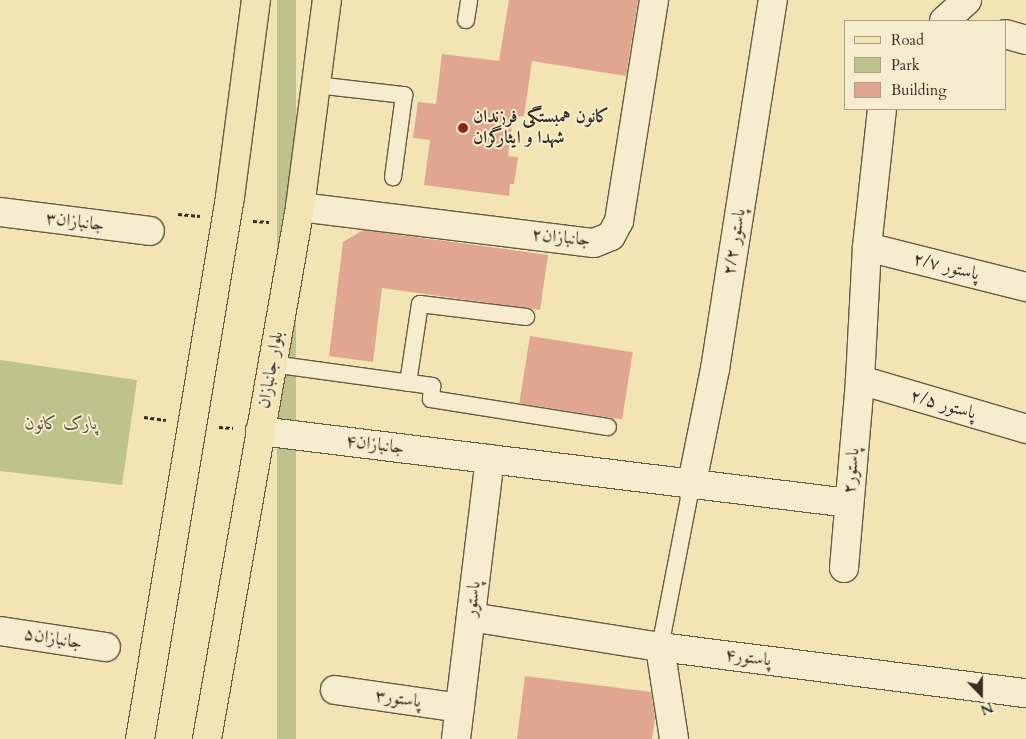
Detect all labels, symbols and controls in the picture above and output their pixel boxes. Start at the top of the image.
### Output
legend [844,20,1006,110]
text: Road [891,30,924,50]
text: Park [891,55,920,75]
text: Building [891,80,947,100]
place label: کانون همبستگی فرزندان شهدا و ایثارگران [473,107,609,150]
marker: کانون همبستگی فرزندان شهدا و ایثارگران [457,122,469,134]
street label: پاستور ۲/۲ [719,207,751,277]
street label: جانبازان۳ [44,208,106,236]
street label: جانبازان۲ [531,225,591,251]
street label: پاستور ۲/۷ [911,248,981,286]
street label: بلوار جانبازان [254,330,288,410]
street label: پاستور ۲/۵ [908,385,978,425]
park label: پارک کانون [25,413,97,435]
street label: جانبازان۴ [344,431,406,459]
street label: پاستور۲ [839,447,865,495]
street label: پاستور [460,580,486,618]
street label: جانبازان۵ [22,624,84,654]
street label: پاستور۴ [724,644,772,672]
north arrow [956,669,1006,719]
street label: پاستور۳ [374,685,422,713]
text: N [978,697,996,719]

